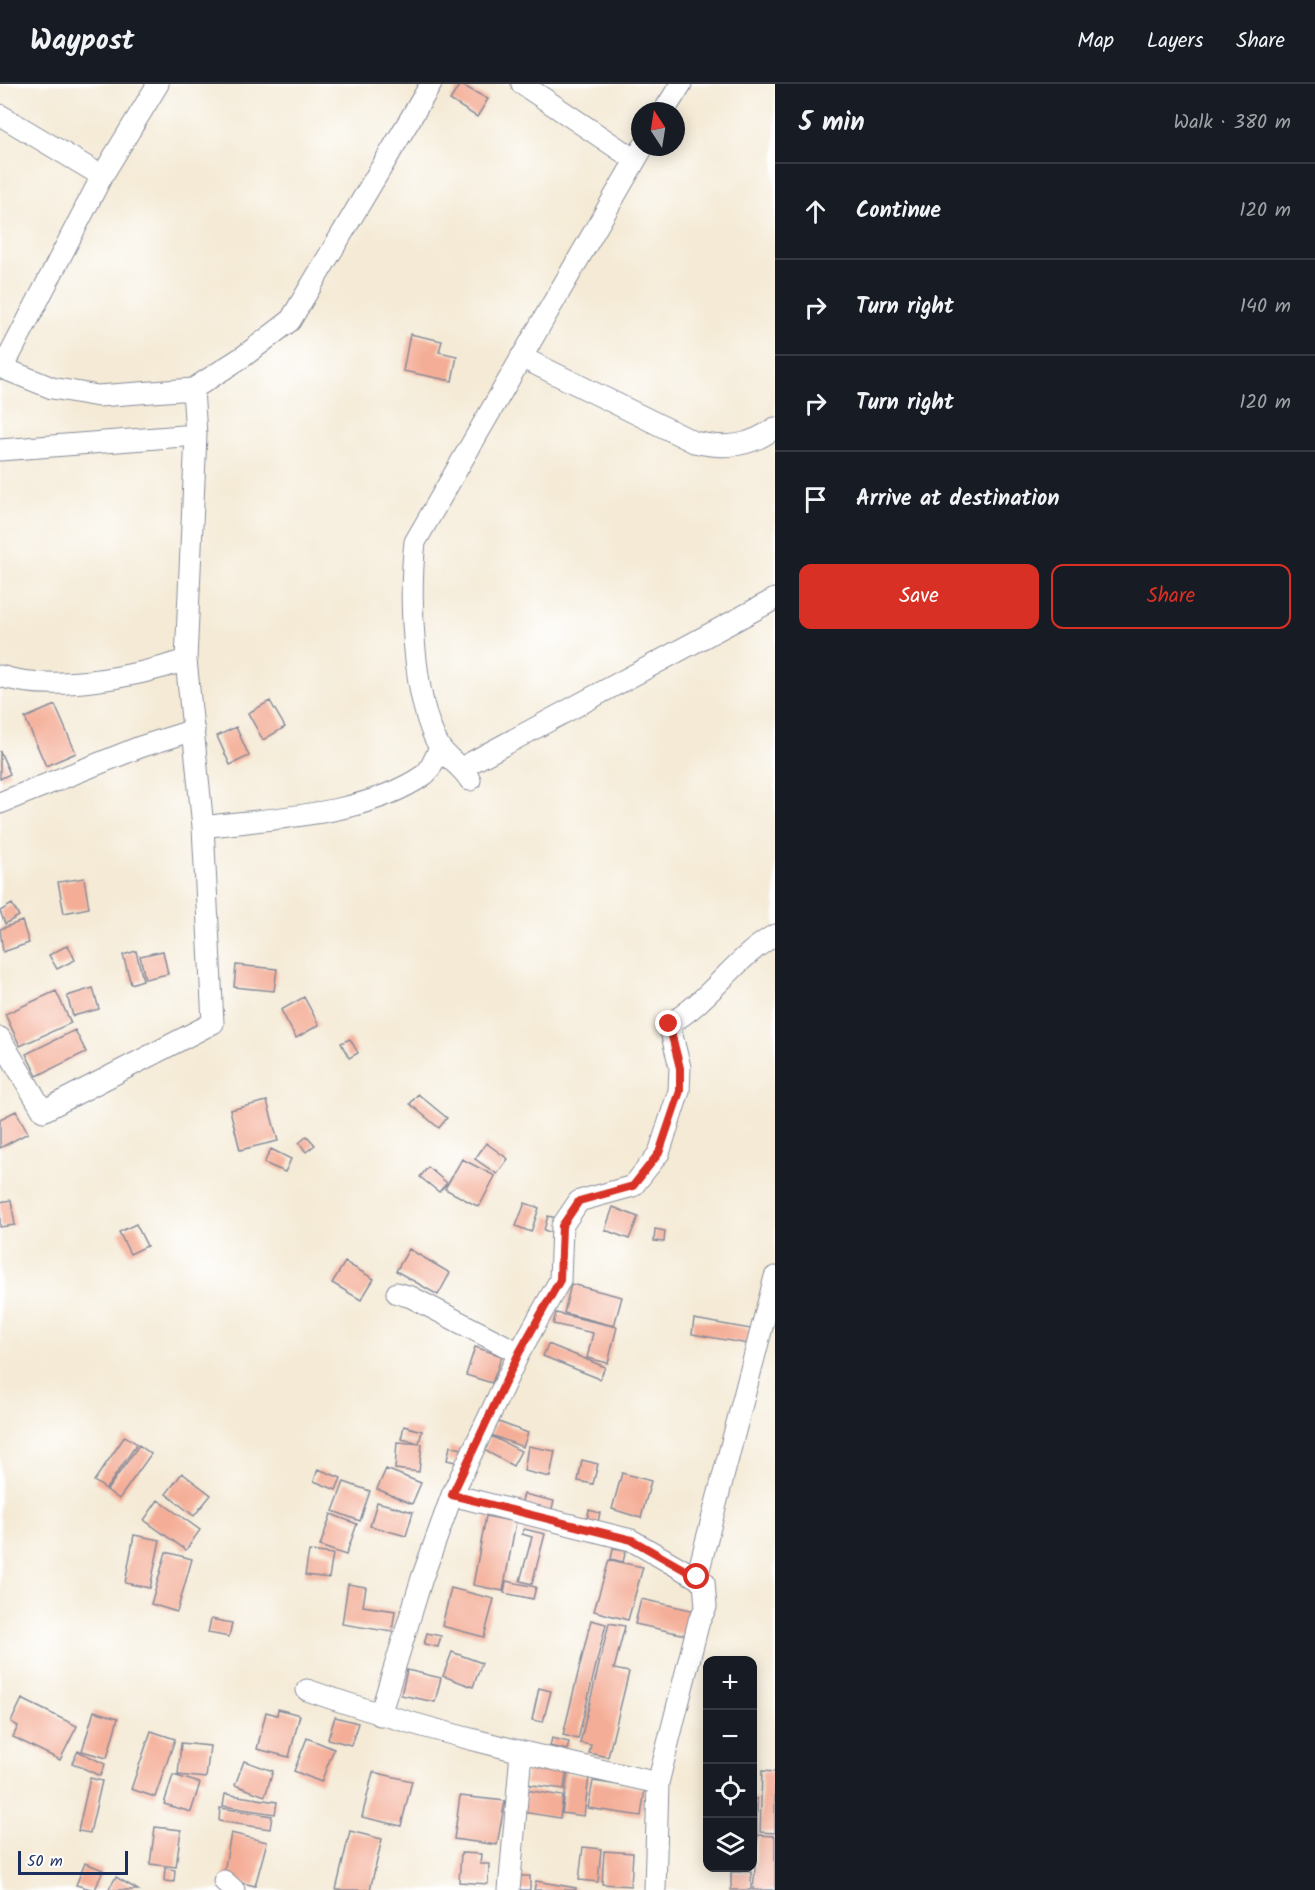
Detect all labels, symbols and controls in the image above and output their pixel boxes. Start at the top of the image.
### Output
text: Waypost [30,19,134,64]
text: Map [1077,25,1114,58]
text: Layers [1147,25,1203,58]
text: Share [1236,25,1285,58]
north arrow [631,102,685,156]
text: 5 min [799,102,865,144]
text: Walk · 380 m [1174,107,1291,139]
text: Continue [856,194,941,229]
icon: ahead [799,195,832,228]
text: 120 m [1239,195,1291,227]
text: Turn right [856,290,954,325]
icon: right [799,291,832,324]
text: 140 m [1240,291,1291,323]
text: Turn right [856,386,954,421]
icon: right [799,387,832,420]
text: 120 m [1239,387,1291,419]
text: Arrive at destination [856,482,1059,517]
icon: arrive [799,483,832,516]
button: Save [799,564,1039,629]
button: Share [1051,564,1291,629]
route end [655,1010,681,1036]
route start [683,1563,709,1589]
map controls [703,1656,757,1872]
button: + [703,1656,757,1710]
button: − [703,1710,757,1764]
button: locate [703,1764,757,1818]
button: layers [703,1818,757,1872]
scale bar [18,1848,128,1876]
text: 50 m [27,1849,63,1874]

